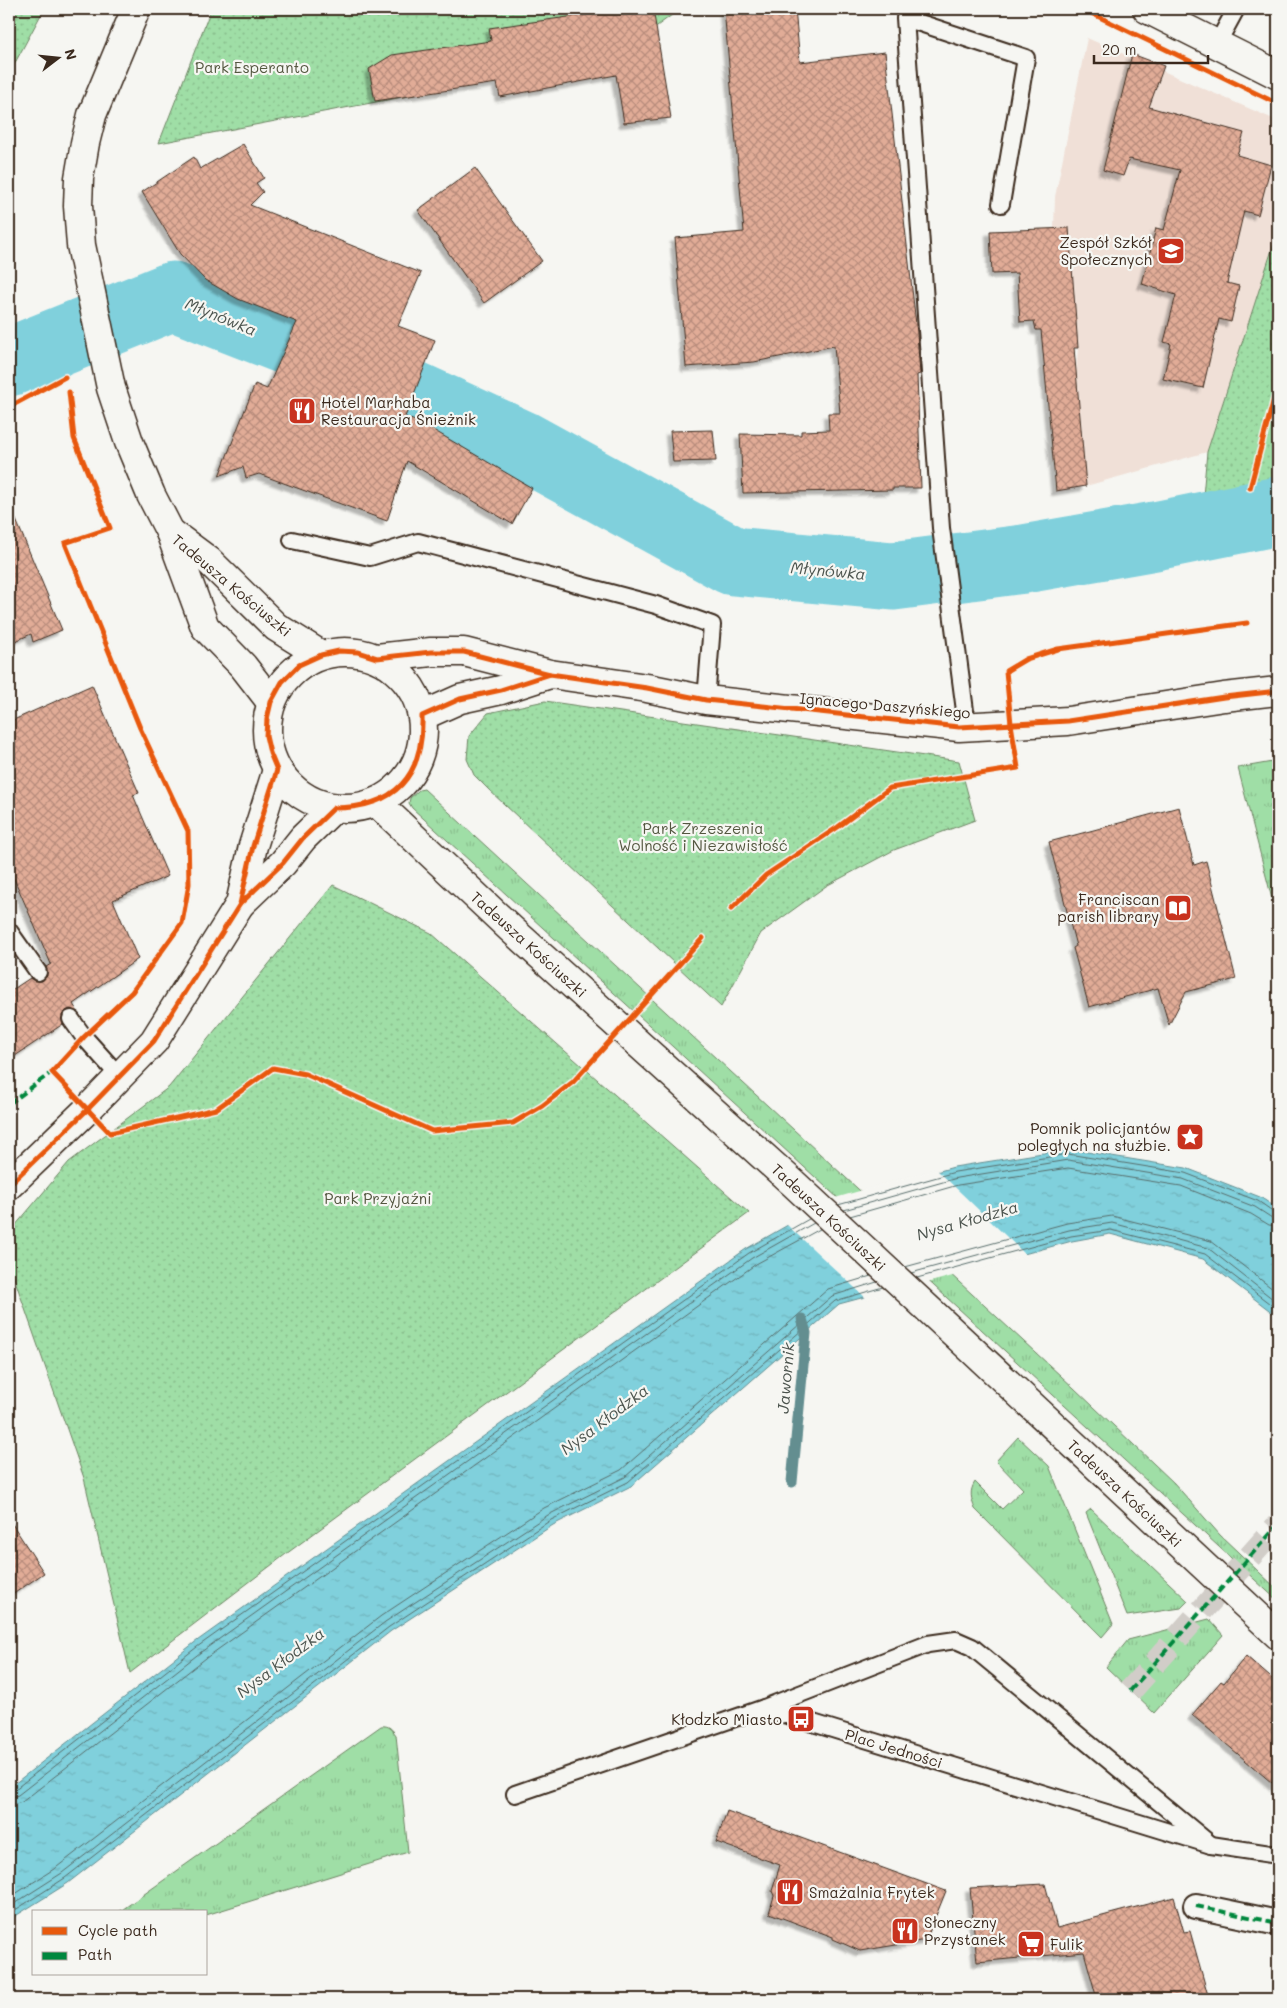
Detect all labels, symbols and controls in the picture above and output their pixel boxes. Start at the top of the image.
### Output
north arrow [32,32,82,82]
scale bar [1094,32,1208,64]
text: 20 m [1102,39,1136,59]
text: N [60,47,82,62]
park label: Park Esperanto [195,57,309,77]
place label: Zespół Szkół Społecznych [1059,232,1152,269]
school or university icon: Zespół Szkół Społecznych [1156,236,1186,266]
water label: Młynówka [182,292,260,340]
place label: Hotel Marhaba Restauracja Śnieżnik [321,392,476,429]
restaurant icon: Hotel Marhaba Restauracja Śnieżnik [287,396,317,426]
street label: Tadeusza Kościuszki [168,529,296,641]
water label: Młynówka [790,556,866,584]
street label: Ignacego Daszyńskiego [799,688,971,722]
park label: Park Zrzeszenia Wolność i Niezawisłość [618,818,788,855]
street label: Tadeusza Kościuszki [467,887,591,1001]
place label: Franciscan parish library [1058,889,1159,926]
library icon: Franciscan parish library [1163,893,1193,923]
place label: Pomnik policjantów poległych na służbie. [1018,1118,1171,1155]
place icon: Pomnik policjantów poległych na służbie. [1175,1122,1205,1152]
street label: Tadeusza Kościuszki [767,1159,891,1275]
park label: Park Przyjaźni [324,1188,432,1208]
water label: Nysa Kłodzka [914,1195,1020,1245]
water label: Jawornik [771,1341,799,1414]
water label: Nysa Kłodzka [556,1379,652,1459]
street label: Tadeusza Kościuszki [1063,1435,1187,1551]
water label: Nysa Kłodzka [232,1622,328,1702]
bus stop icon: Kłodzko Miasto [786,1704,816,1734]
place label: Kłodzko Miasto [671,1709,782,1729]
street label: Plac Jedności [843,1724,945,1772]
restaurant icon: Smażalnia Frytek [775,1877,805,1907]
place label: Smażalnia Frytek [809,1882,935,1902]
legend [32,1910,208,1976]
place label: Słoneczny Przystanek [924,1912,1006,1949]
restaurant icon: Słoneczny Przystanek [890,1916,920,1946]
text: Cycle path [78,1920,157,1940]
supermarket icon: Fulik [1016,1929,1046,1959]
place label: Fulik [1050,1934,1083,1954]
text: Path [78,1944,112,1964]

